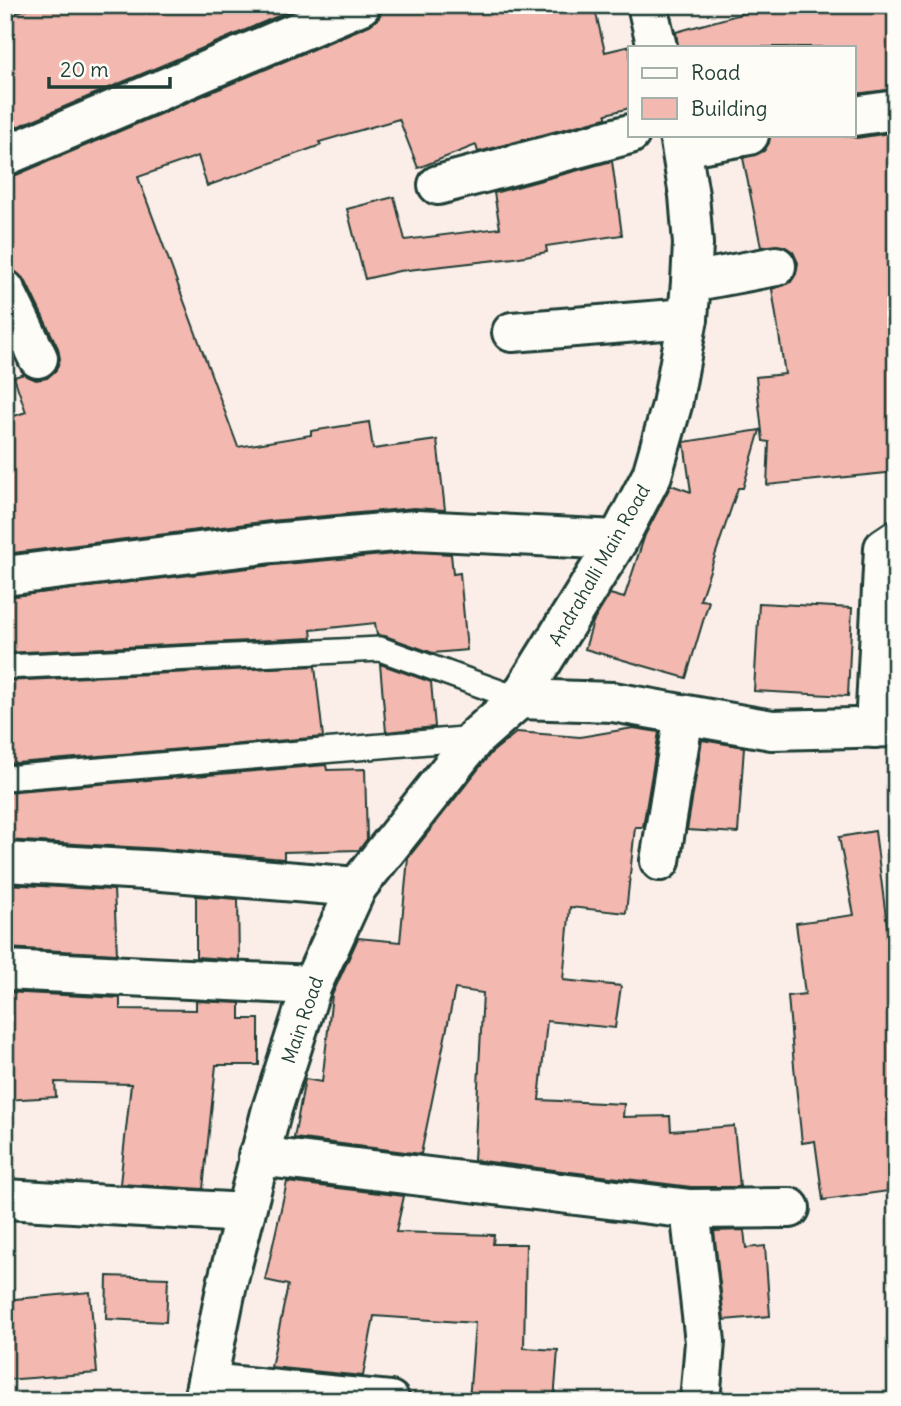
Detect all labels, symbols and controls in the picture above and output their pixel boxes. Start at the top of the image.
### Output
scale bar [49,46,170,90]
legend [628,46,856,136]
text: 20 m [60,56,109,83]
text: Road [691,59,740,86]
text: Building [691,95,767,122]
street label: Andrahalli Main Road [543,480,655,650]
street label: Main Road [276,973,328,1067]

